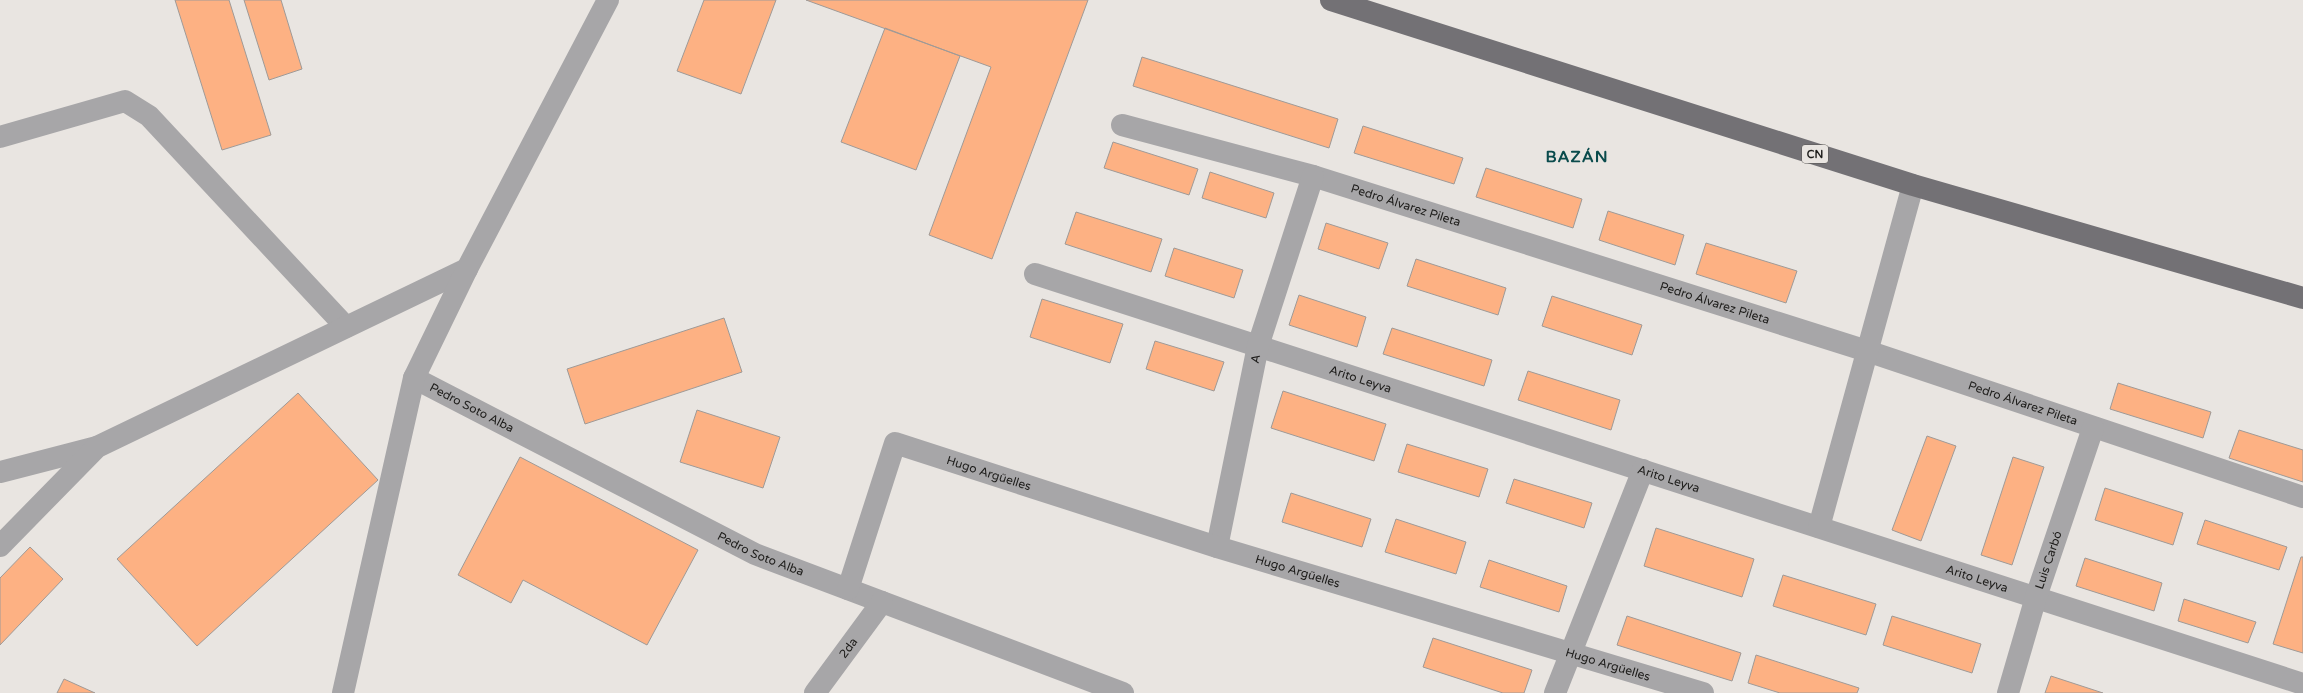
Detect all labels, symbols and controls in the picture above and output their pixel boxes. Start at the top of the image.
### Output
road number: CN [1802,145,1828,163]
district label: BAZÁN [1545,147,1609,167]
street label: Pedro Álvarez Pileta [1349,181,1462,229]
street label: Pedro Álvarez Pileta [1658,279,1771,327]
street label: A [1248,353,1263,365]
street label: Arito Leyva [1328,363,1393,396]
street label: Pedro Álvarez Pileta [1966,378,2079,428]
street label: Pedro Soto Alba [427,380,516,435]
street label: Hugo Argüelles [945,453,1033,494]
street label: Arito Leyva [1636,462,1702,495]
street label: Pedro Soto Alba [715,529,806,579]
street label: Luis Carbó [2032,529,2065,591]
street label: Hugo Argüelles [1254,552,1342,591]
street label: Arito Leyva [1944,562,2010,595]
street label: 2da [836,635,860,661]
street label: Hugo Argüelles [1564,645,1652,684]

